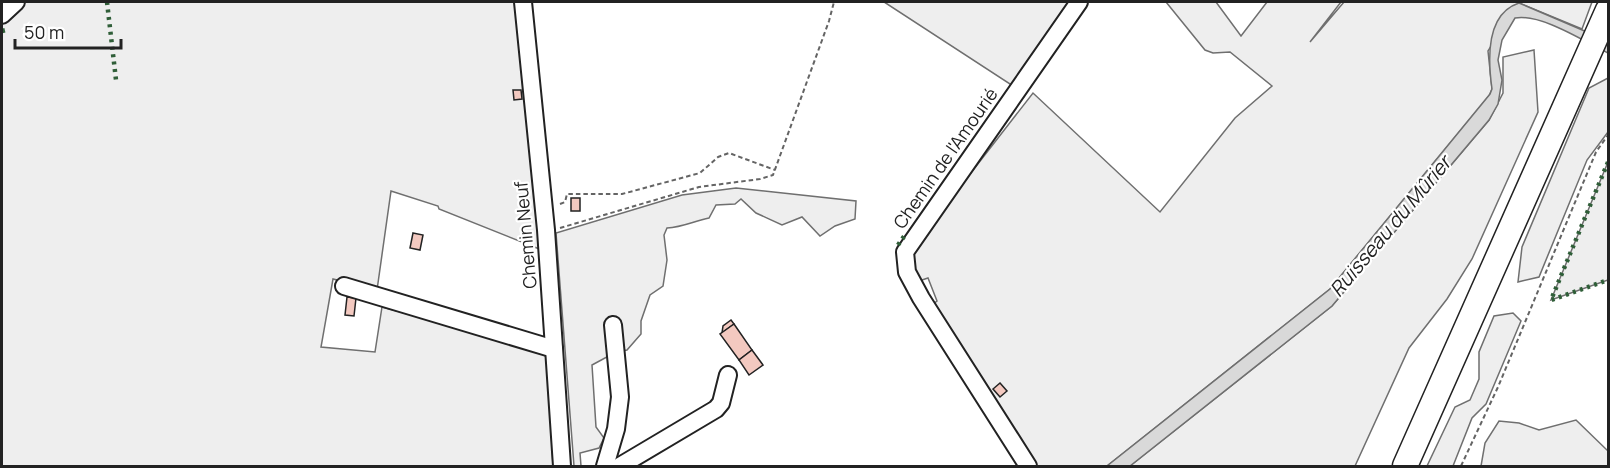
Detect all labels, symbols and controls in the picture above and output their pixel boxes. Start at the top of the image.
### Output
scale bar [15,12,122,50]
text: 50 m [24,20,64,44]
street label: Chemin de l'Amourié [887,83,1003,233]
water label: Ruisseau du Mûrier [1323,148,1459,302]
street label: Chemin Neuf [508,180,542,290]

